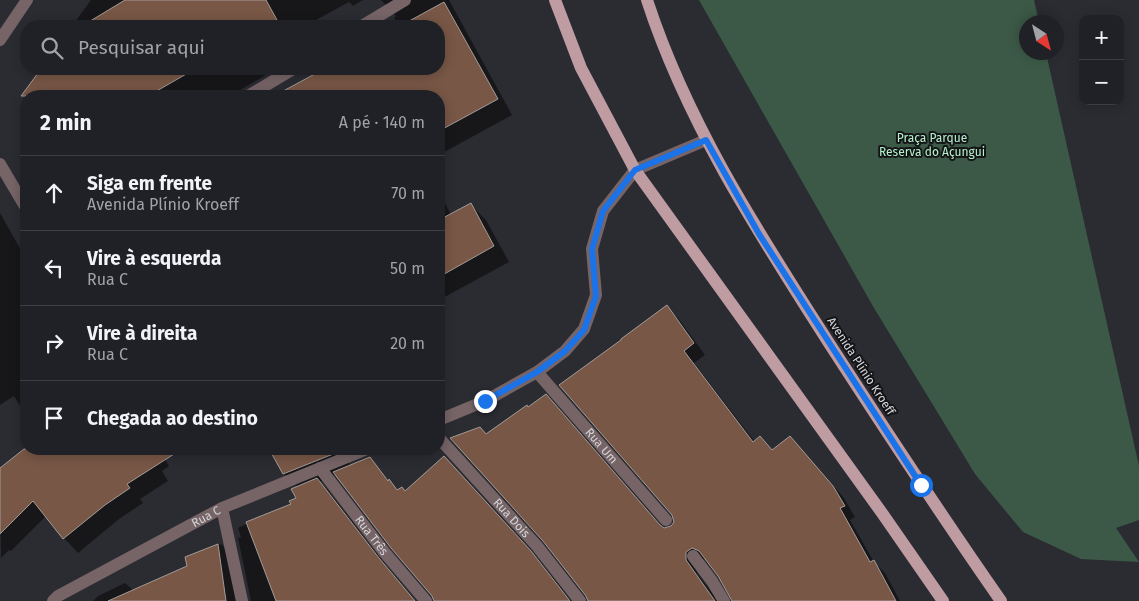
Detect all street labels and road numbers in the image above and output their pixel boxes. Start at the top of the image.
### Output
street label: Avenida Plínio Kroeff [824,314,898,418]
street label: Rua Um [582,425,621,466]
street label: Rua Dois [490,496,533,541]
street label: Rua C [189,503,223,530]
street label: Rua Três [352,513,391,558]

